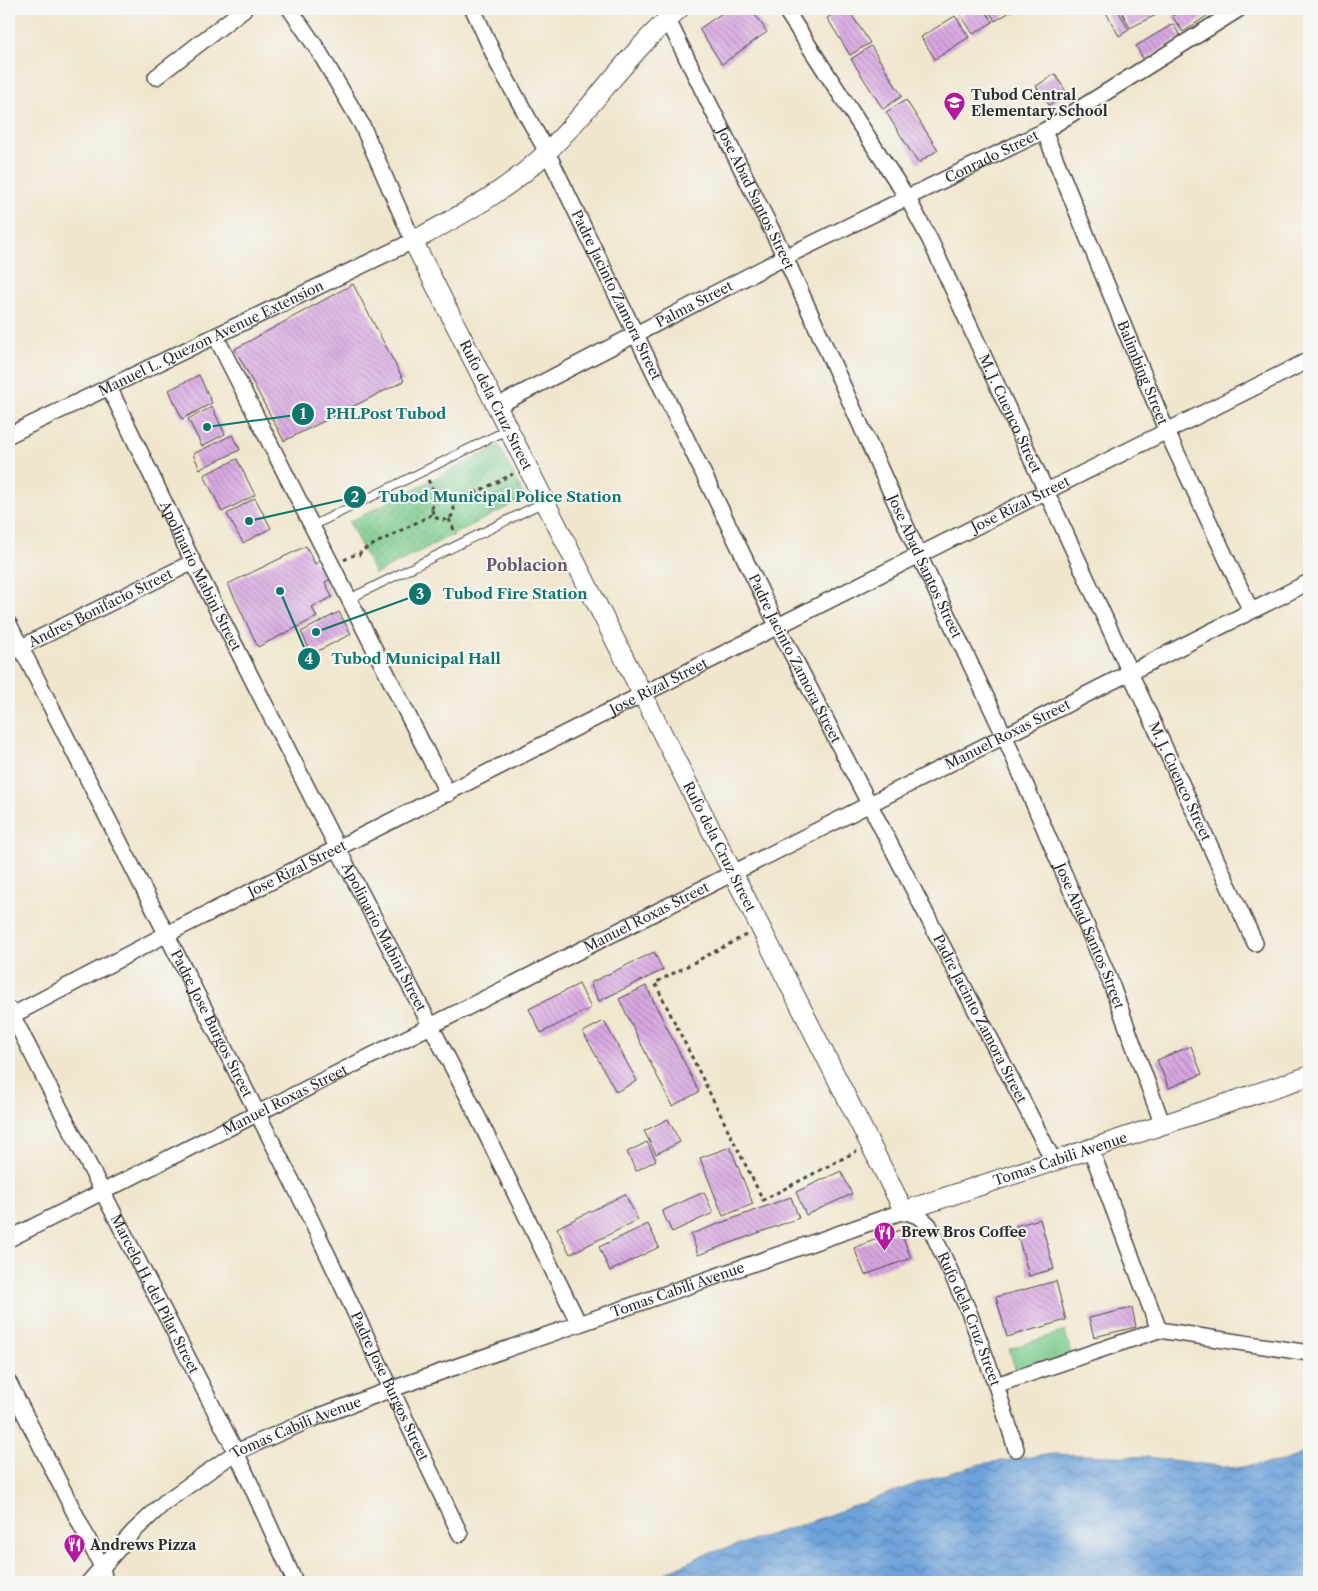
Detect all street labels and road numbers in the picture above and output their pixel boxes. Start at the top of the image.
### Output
street label: Jose Abad Santos Street [712,122,798,272]
street label: Conrado Street [942,126,1041,187]
street label: Padre Jacinto Zamora Street [567,207,666,383]
street label: Manuel L. Quezon Avenue Extension [95,276,327,400]
street label: Palma Street [653,277,736,331]
street label: Balimbing Street [1113,318,1172,427]
street label: Rufo dela Cruz Street [456,337,536,473]
street label: M. J. Cuenco Street [975,351,1046,476]
street label: Jose Rizal Street [966,472,1073,537]
street label: Jose Abad Santos Street [883,490,966,641]
street label: Apolinario Mabini Street [156,497,245,654]
street label: Andres Bonifacio Street [24,565,176,651]
street label: Padre Jacinto Zamora Street [745,571,845,746]
street label: Jose Rizal Street [605,654,711,719]
street label: Manuel Roxas Street [942,695,1073,773]
street label: M. J. Cuenco Street [1145,719,1215,844]
street label: Rufo dela Cruz Street [679,779,760,915]
street label: Jose Rizal Street [243,836,349,902]
street label: Jose Abad Santos Street [1051,858,1129,1011]
street label: Apolinario Mabini Street [337,859,431,1014]
street label: Manuel Roxas Street [581,878,712,956]
street label: Padre Jacinto Zamora Street [929,931,1031,1106]
street label: Padre Jose Burgos Street [167,947,257,1100]
street label: Manuel Roxas Street [219,1060,350,1139]
street label: Tomas Cabili Avenue [991,1128,1130,1190]
street label: Marcelo H. del Pilar Street [107,1211,203,1377]
street label: Rufo dela Cruz Street [934,1249,1005,1389]
street label: Tomas Cabili Avenue [608,1258,747,1321]
street label: Padre Jose Burgos Street [347,1309,433,1464]
street label: Tomas Cabili Avenue [226,1392,364,1463]

